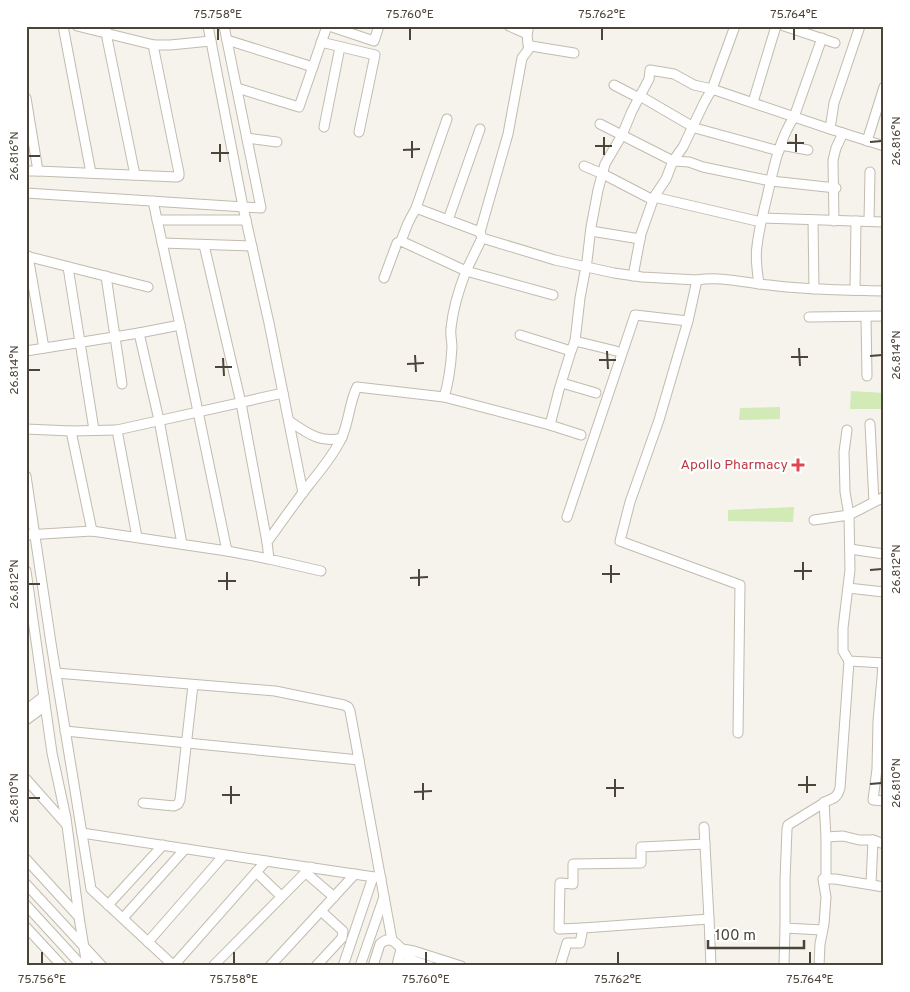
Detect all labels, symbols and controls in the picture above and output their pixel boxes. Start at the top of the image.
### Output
text: 75.758°E [194,7,242,23]
text: 75.760°E [386,7,434,23]
text: 75.762°E [578,7,626,23]
text: 75.764°E [770,7,818,23]
text: 26.816°N [889,116,905,166]
text: 26.816°N [7,131,23,181]
text: 26.814°N [889,330,905,380]
text: 26.814°N [7,345,23,395]
place label: Apollo Pharmacy [680,457,788,474]
marker: Apollo Pharmacy [792,459,804,471]
text: 26.812°N [889,544,905,594]
text: 26.812°N [7,559,23,609]
text: 26.810°N [889,758,905,808]
text: 26.810°N [7,773,23,823]
scale bar [708,917,804,949]
text: 100 m [715,927,756,946]
text: 75.756°E [18,972,66,988]
text: 75.758°E [210,972,258,988]
text: 75.760°E [402,972,450,988]
text: 75.762°E [594,972,642,988]
text: 75.764°E [786,972,834,988]

